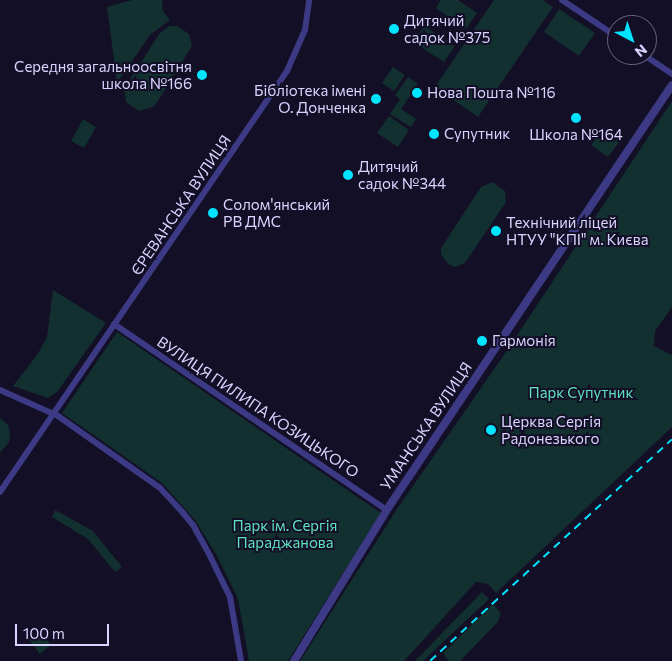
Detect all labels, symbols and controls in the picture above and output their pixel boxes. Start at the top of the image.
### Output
place label: Дитячий садок №375 [404,11,490,46]
north arrow [607,15,657,65]
marker: Дитячий садок №375 [388,23,400,35]
text: N [632,41,651,61]
place label: Середня загальноосвітня школа №166 [14,57,192,92]
marker: Середня загальноосвітня школа №166 [196,69,208,81]
place label: Бібліотека імені О. Донченка [254,81,366,116]
place label: Нова Пошта №116 [427,84,556,102]
marker: Нова Пошта №116 [411,87,423,99]
marker: Бібліотека імені О. Донченка [370,93,382,105]
marker: Школа №164 [570,112,582,124]
place label: Супутник [444,125,510,143]
place label: Школа №164 [529,126,623,144]
marker: Супутник [428,128,440,140]
street label: ЄРЕВАНСЬКА ВУЛИЦЯ [127,132,235,278]
place label: Дитячий садок №344 [358,157,446,192]
marker: Дитячий садок №344 [342,169,354,181]
place label: Солом'янський РВ ДМС [223,195,330,230]
marker: Солом'янський РВ ДМС [207,207,219,219]
place label: Технічний ліцей НТУУ "КПІ" м. Києва [506,213,648,248]
marker: Технічний ліцей НТУУ "КПІ" м. Києва [490,225,502,237]
place label: Гармонія [492,332,556,350]
street label: ВУЛИЦЯ ПИЛИПА КОЗИЦЬКОГО [154,333,362,481]
marker: Гармонія [476,335,488,347]
street label: УМАНСЬКА ВУЛИЦЯ [376,359,476,493]
park label: Парк Супутник [529,384,633,402]
place label: Церква Сергія Радонезького [501,412,601,447]
marker: Церква Сергія Радонезького [485,424,497,436]
park label: Парк ім. Сергія Параджанова [233,516,337,551]
scale bar [18,614,111,646]
text: 100 m [23,624,65,642]

